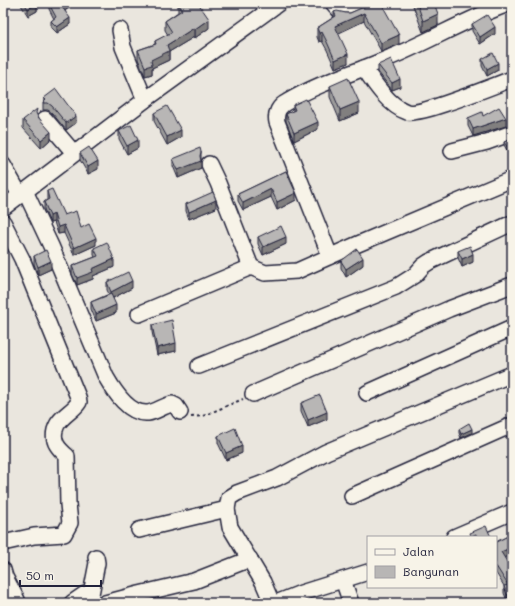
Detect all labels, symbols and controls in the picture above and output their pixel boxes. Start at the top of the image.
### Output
legend [367,536,497,588]
text: Jalan [403,543,434,559]
scale bar [20,562,101,588]
text: Bangunan [403,563,459,579]
text: 50 m [26,567,54,583]

